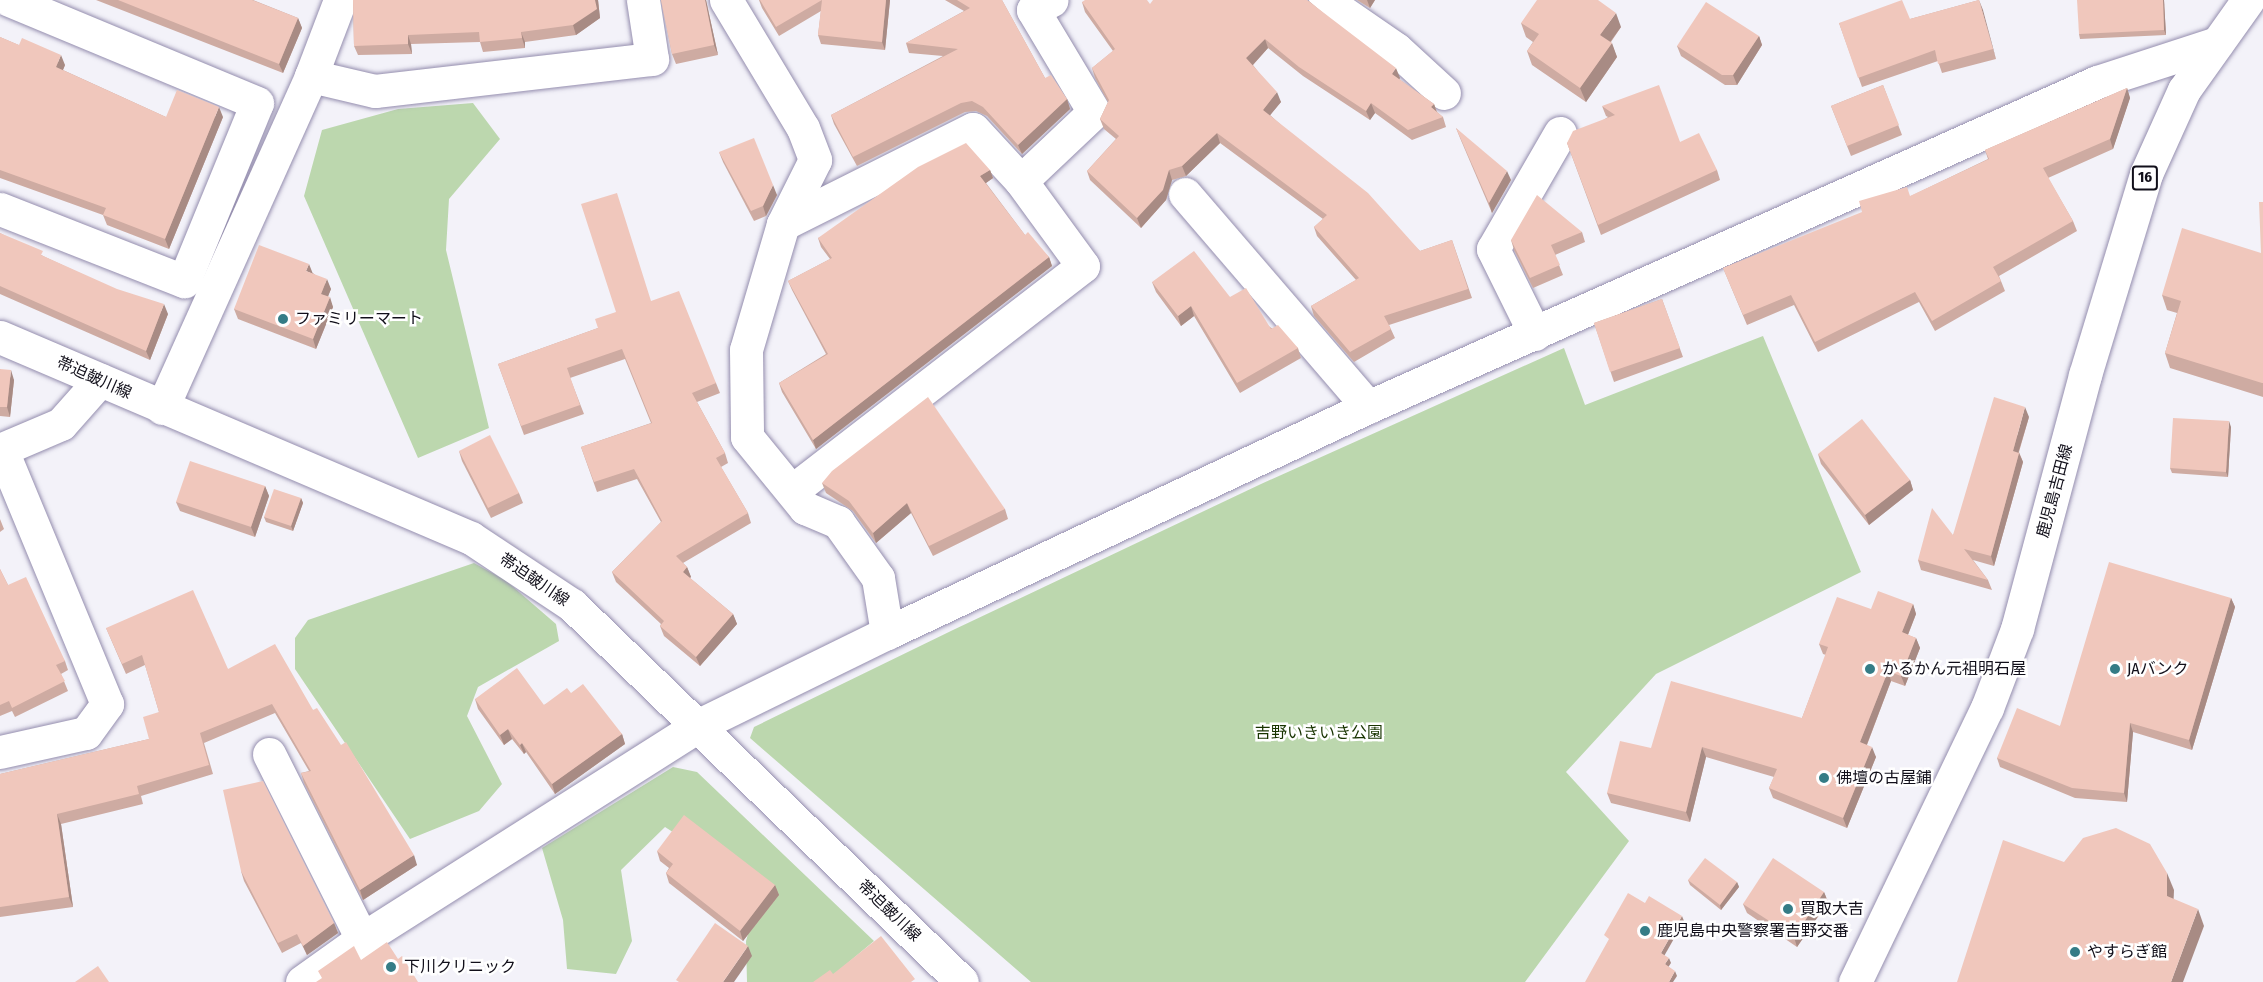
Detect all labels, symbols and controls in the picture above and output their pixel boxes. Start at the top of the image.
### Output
road number: 16 [2132,166,2158,190]
place label: ファミリーマート [295,309,423,329]
marker: ファミリーマート [276,312,290,326]
street label: 帯迫皷川線 [54,353,134,403]
street label: 鹿児島吉田線 [2033,442,2077,540]
street label: 帯迫皷川線 [495,550,573,610]
place label: かるかん元祖明石屋 [1882,659,2026,679]
place label: JAバンク [2127,659,2188,679]
marker: かるかん元祖明石屋 [1863,662,1877,676]
marker: JAバンク [2108,662,2122,676]
park label: 吉野いきいき公園 [1255,723,1383,743]
place label: 佛壇の古屋鋪 [1836,768,1932,788]
marker: 佛壇の古屋鋪 [1817,771,1831,785]
street label: 帯迫皷川線 [854,876,924,946]
place label: 買取大吉 [1800,899,1864,919]
marker: 買取大吉 [1781,902,1795,916]
place label: 鹿児島中央警察署吉野交番 [1657,921,1849,941]
marker: 鹿児島中央警察署吉野交番 [1638,924,1652,938]
place label: やすらぎ館 [2087,942,2167,962]
marker: やすらぎ館 [2068,945,2082,959]
place label: 下川クリニック [404,957,516,977]
marker: 下川クリニック [382,958,400,976]

